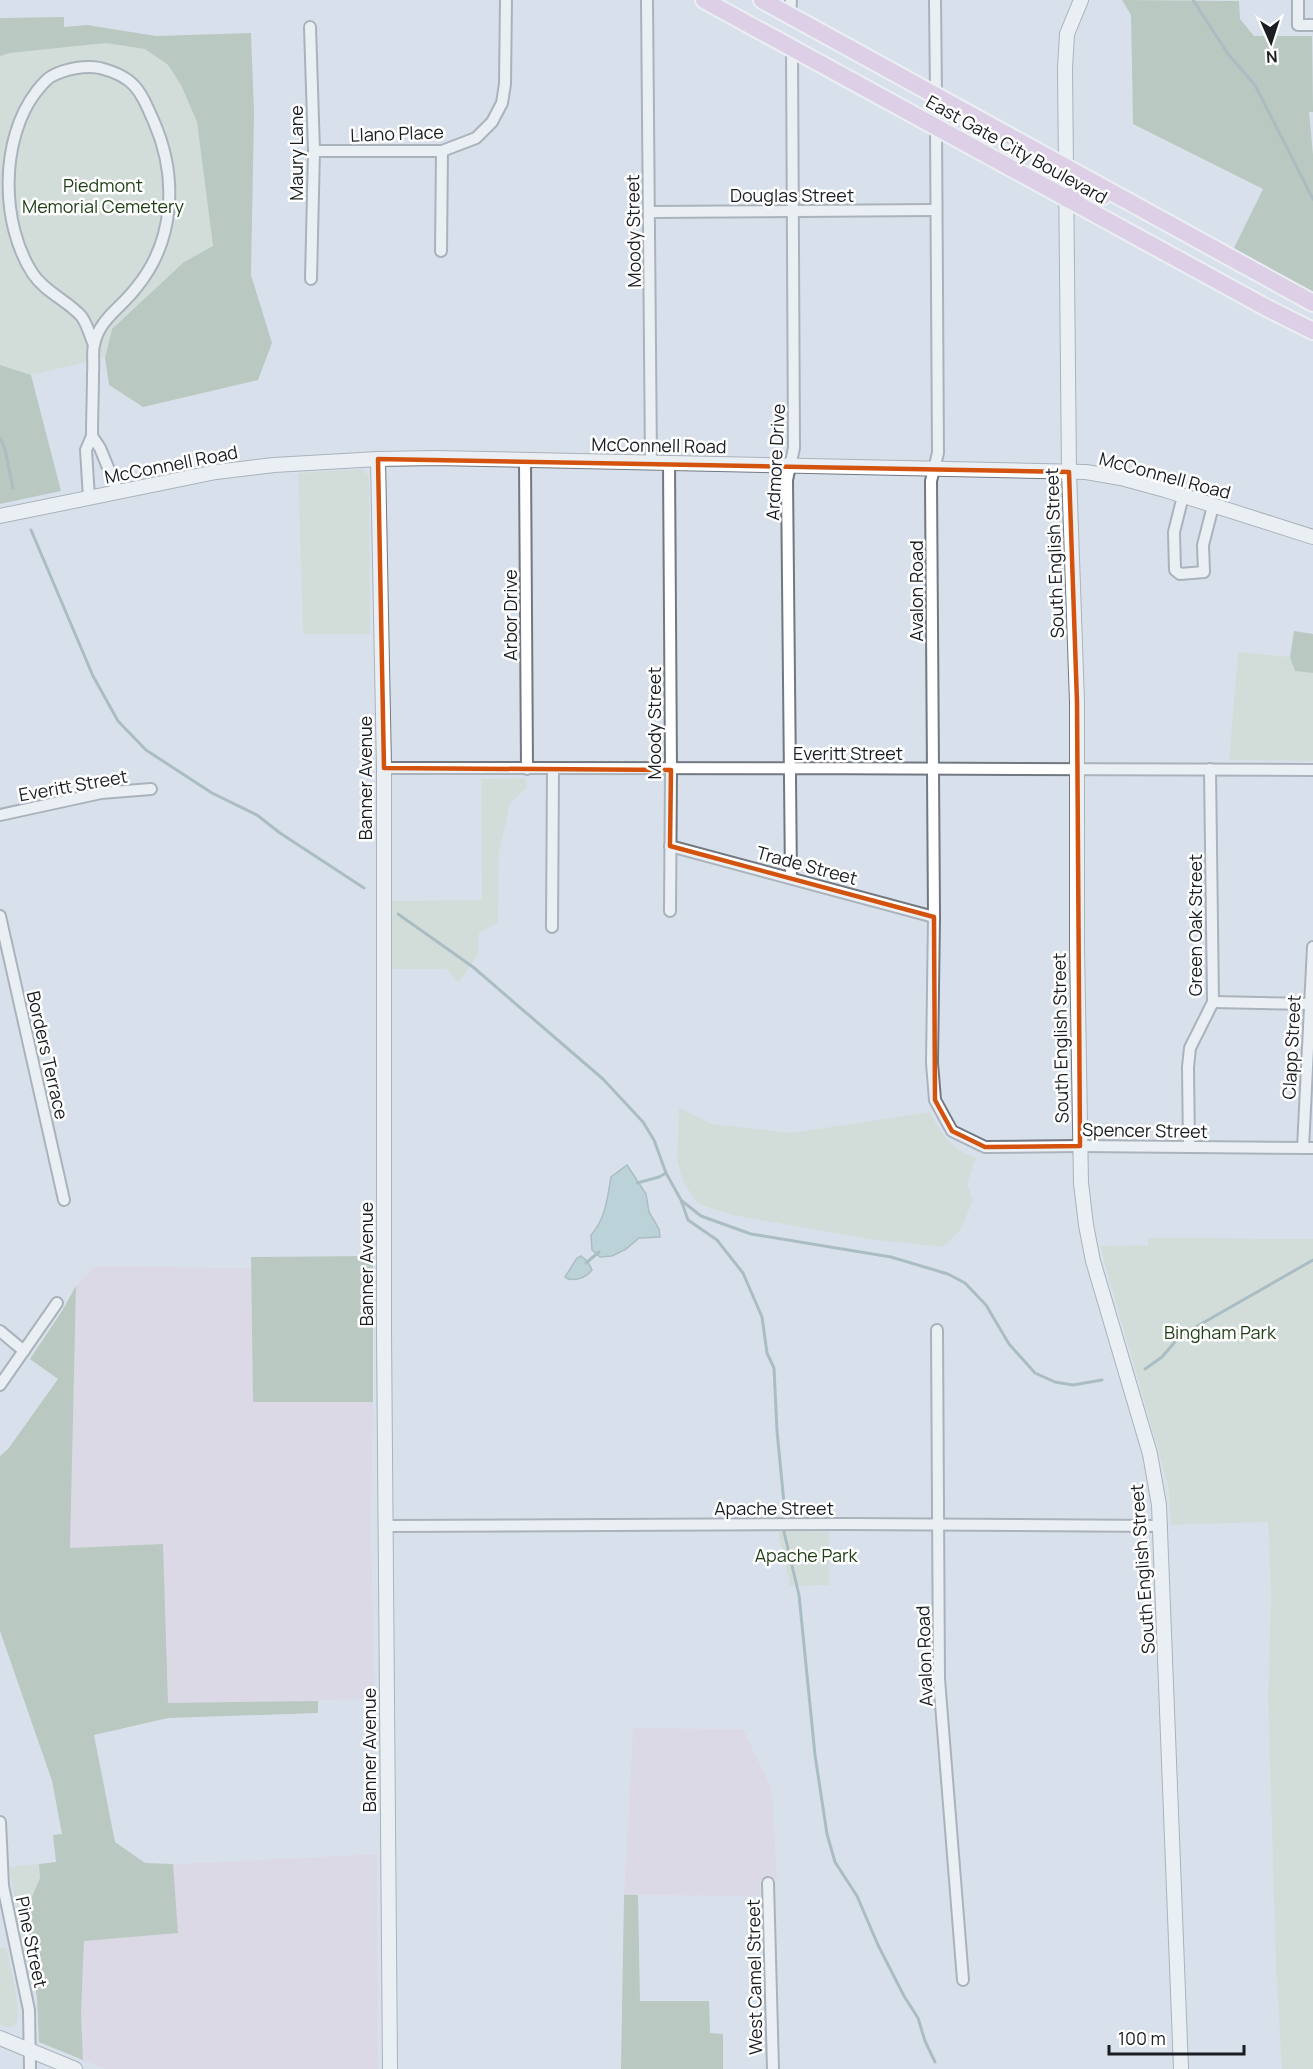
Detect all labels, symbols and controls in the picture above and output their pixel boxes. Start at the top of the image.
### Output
north arrow [1241,12,1301,72]
text: N [1265,46,1278,68]
street label: East Gate City Boulevard [922,89,1112,209]
street label: Maury Lane [284,105,308,201]
street label: Llano Place [350,119,444,147]
park label: Piedmont Memorial Cemetery [22,173,184,218]
street label: Moody Street [620,174,646,288]
street label: Douglas Street [730,183,854,207]
street label: Ardmore Drive [760,403,790,521]
street label: McConnell Road [591,432,727,458]
street label: McConnell Road [102,439,240,489]
street label: McConnell Road [1097,446,1233,504]
street label: South English Street [1039,467,1069,639]
street label: Avalon Road [904,540,928,642]
street label: Arbor Drive [498,569,522,661]
street label: Moody Street [642,666,666,780]
street label: Banner Avenue [353,716,377,840]
street label: Everitt Street [793,741,903,765]
street label: Everitt Street [17,764,129,806]
street label: Trade Street [754,840,860,890]
street label: Green Oak Street [1183,854,1207,996]
street label: South English Street [1047,953,1073,1123]
street label: Borders Terrace [22,988,74,1122]
street label: Clapp Street [1276,994,1306,1100]
street label: Spencer Street [1082,1117,1208,1143]
street label: Banner Avenue [354,1202,378,1326]
park label: Bingham Park [1164,1320,1277,1344]
street label: South English Street [1124,1483,1160,1655]
street label: Apache Street [714,1496,834,1520]
park label: Apache Park [755,1543,858,1567]
street label: Avalon Road [910,1605,938,1707]
street label: Banner Avenue [357,1688,381,1812]
street label: Pine Street [11,1894,53,1990]
street label: West Camel Street [741,1899,767,2055]
scale bar [1109,2018,1244,2056]
text: 100 m [1118,2026,1166,2050]

